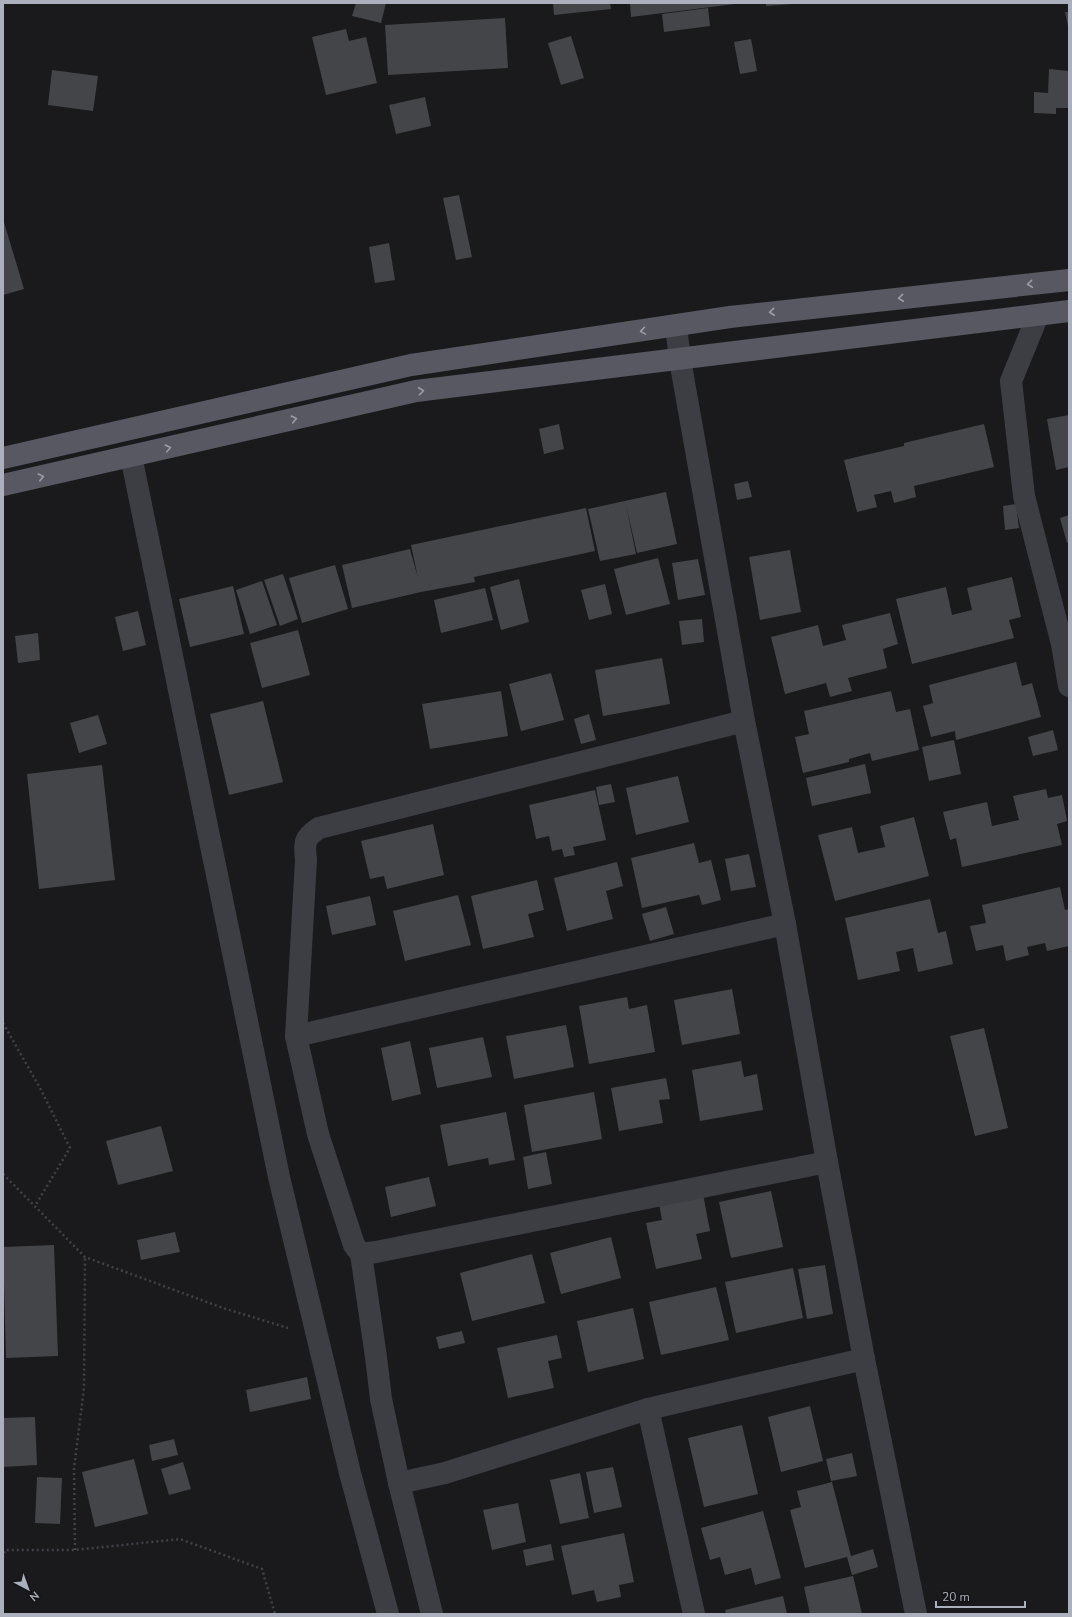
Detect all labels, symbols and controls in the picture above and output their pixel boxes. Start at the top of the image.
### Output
one-way arrow [1027,279,1033,288]
one-way arrow [898,293,904,302]
one-way arrow [769,307,775,316]
one-way arrow [640,326,646,335]
one-way arrow [418,386,424,395]
one-way arrow [291,415,298,423]
one-way arrow [165,444,171,452]
one-way arrow [38,473,44,481]
north arrow [8,1569,48,1609]
scale bar [936,1583,1025,1609]
text: N [26,1588,42,1605]
text: 20 m [942,1589,970,1605]

